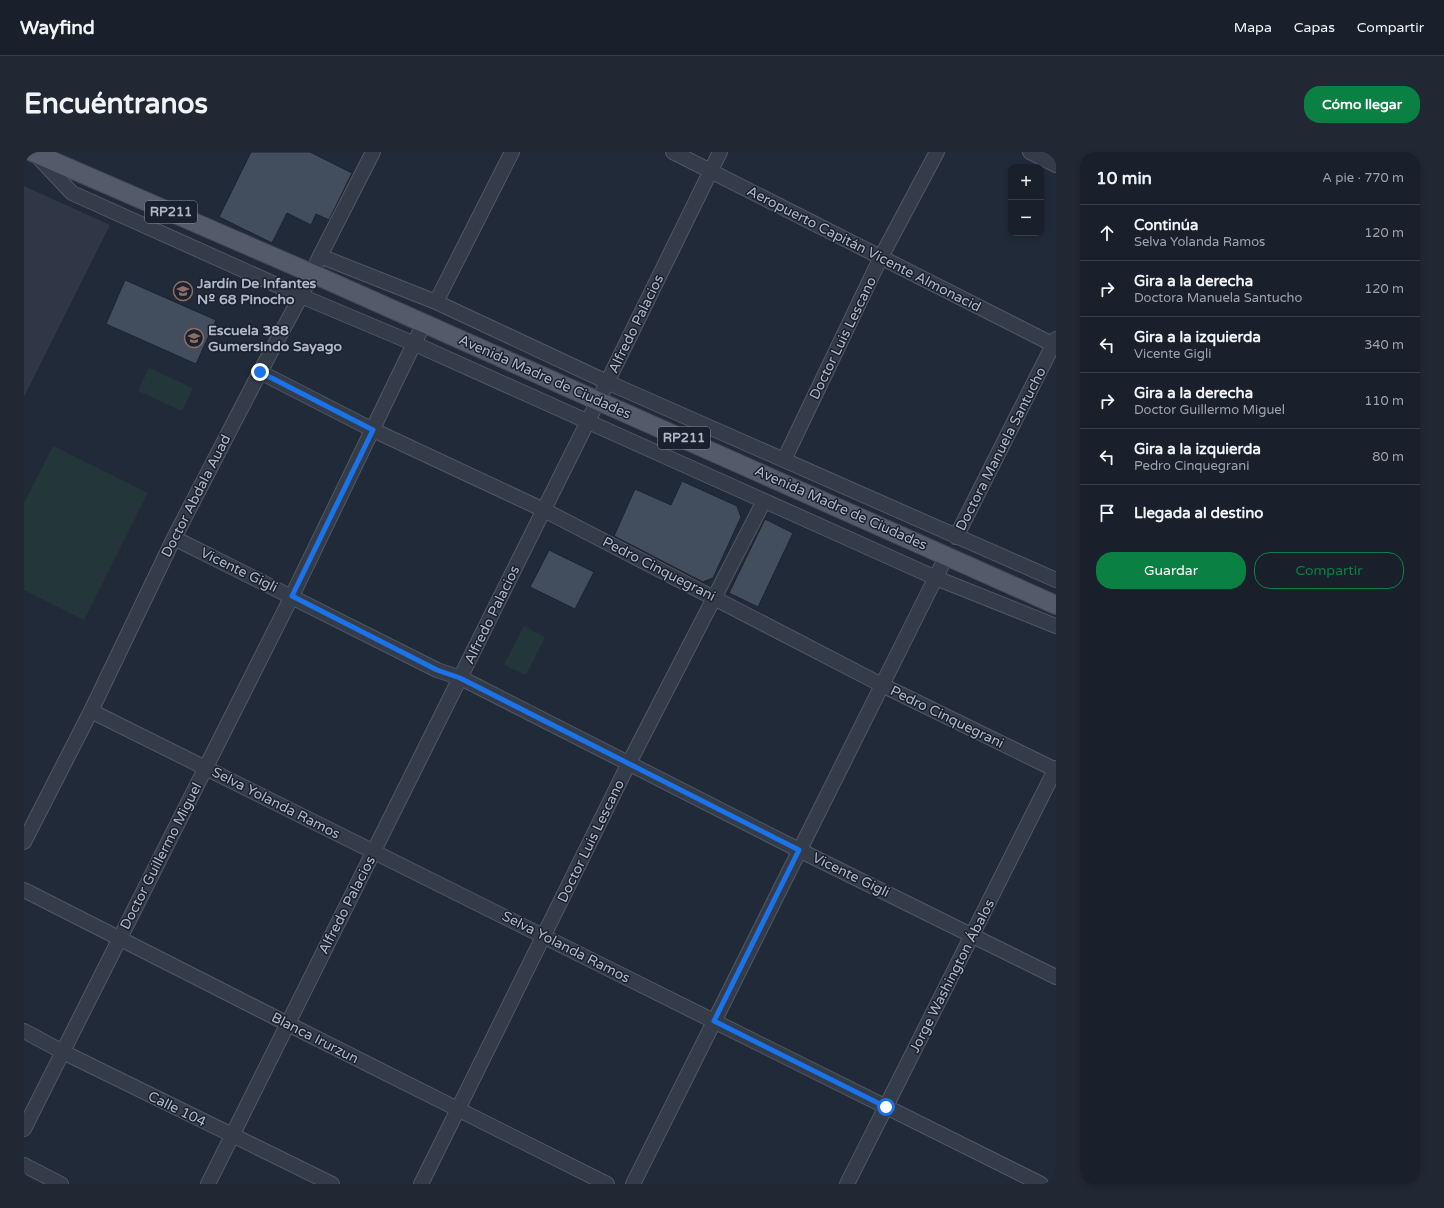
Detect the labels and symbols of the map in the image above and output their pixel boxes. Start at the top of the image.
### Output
street label: Aeropuerto Capitán Vicente Almonacid [744,182,984,316]
road number: RP211 [145,201,197,223]
street label: Alfredo Palacios [605,272,667,376]
street label: Doctor Luis Lescano [806,274,880,402]
place label: Jardín De Infantes Nº 68 Pinocho [196,275,317,308]
school or university icon: Jardín De Infantes Nº 68 Pinocho [172,280,194,302]
place label: Escuela 388 Gumersindo Sayago [208,322,342,355]
school or university icon: Escuela 388 Gumersindo Sayago [183,327,205,349]
street label: Avenida Madre de Ciudades [456,331,634,423]
route end [251,363,269,381]
street label: Doctora Manuela Santucho [952,364,1050,534]
road number: RP211 [658,427,710,449]
street label: Doctor Abdala Auad [158,432,234,560]
street label: Avenida Madre de Ciudades [752,462,930,554]
street label: Pedro Cinquegrani [600,533,718,605]
street label: Vicente Gigli [198,544,280,596]
street label: Alfredo Palacios [461,563,523,667]
street label: Pedro Cinquegrani [887,682,1007,752]
street label: Selva Yolanda Ramos [209,763,343,843]
street label: Doctor Luis Lescano [554,777,628,905]
street label: Doctor Guillermo Miguel [117,780,205,932]
street label: Vicente Gigli [810,849,892,901]
street label: Alfredo Palacios [315,853,379,957]
street label: Jorge Washington Ábalos [906,896,998,1056]
street label: Selva Yolanda Ramos [499,907,633,987]
street label: Blanca Irurzun [269,1009,361,1067]
street label: Calle 104 [145,1088,209,1130]
route start [877,1098,895,1116]

